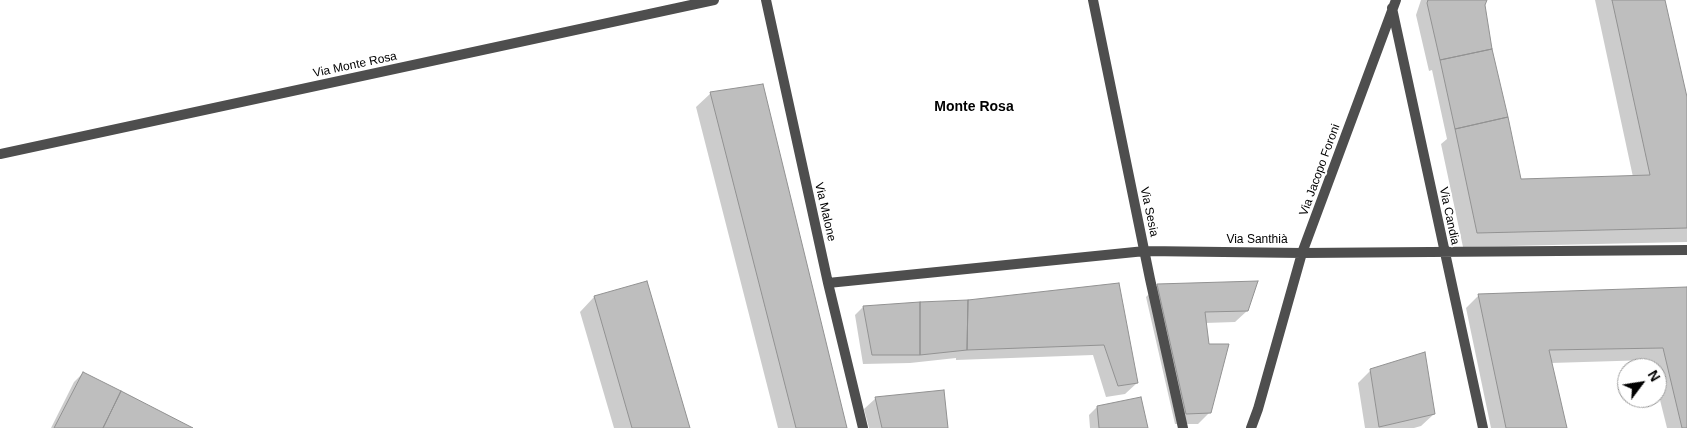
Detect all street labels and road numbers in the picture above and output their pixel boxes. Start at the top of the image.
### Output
street label: Via Monte Rosa [312,49,398,81]
street label: Via Jacopo Foroni [1297,122,1343,218]
street label: Via Malone [811,181,839,243]
street label: Via Sesia [1137,186,1161,238]
street label: Via Candia [1436,186,1462,246]
street label: Via Santhià [1226,233,1288,247]

